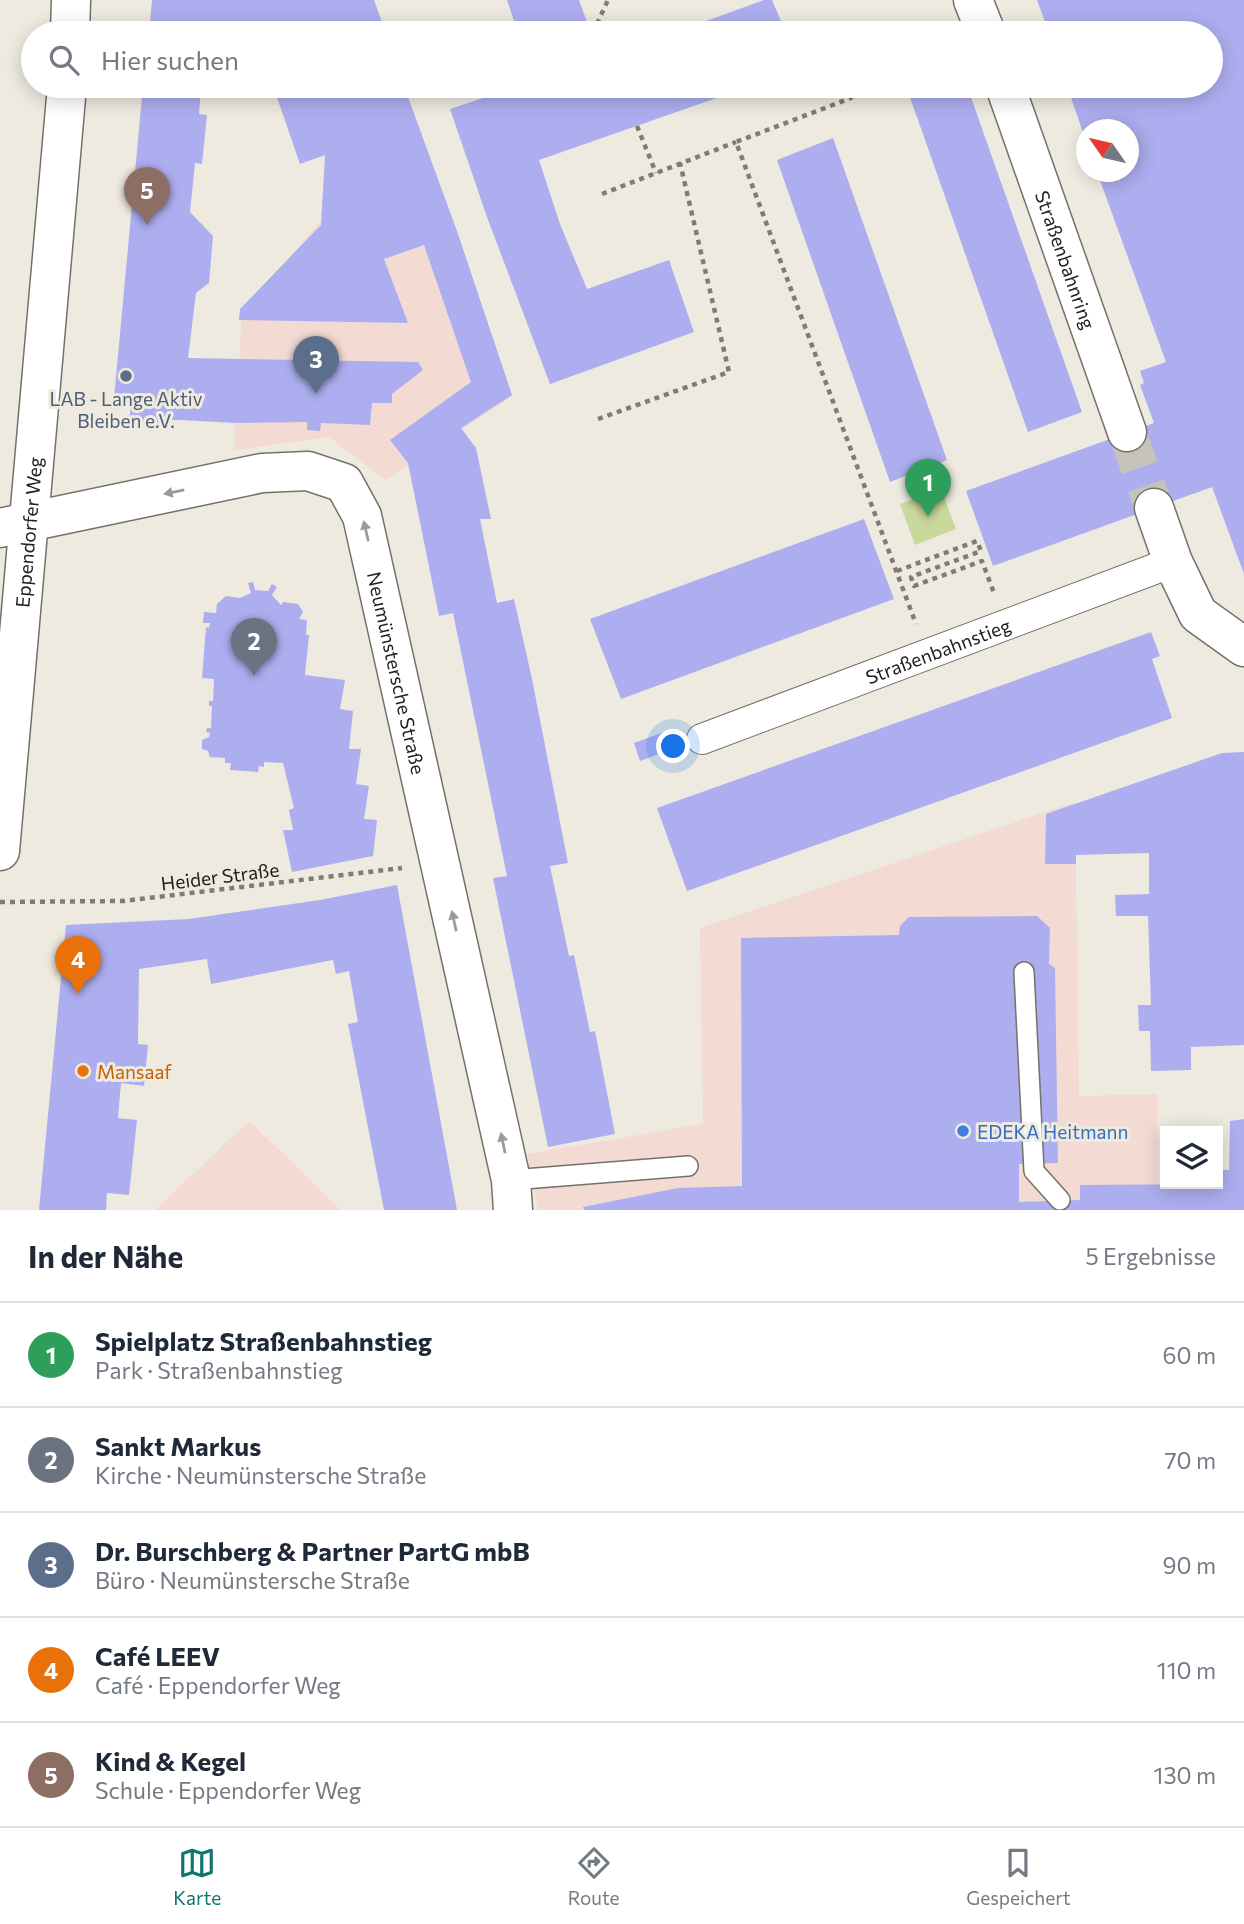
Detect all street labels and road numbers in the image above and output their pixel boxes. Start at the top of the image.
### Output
street label: Straßenbahnring [1031,187,1101,332]
street label: Eppendorfer Weg [10,456,46,609]
street label: Neumünstersche Straße [363,569,431,776]
street label: Straßenbahnstieg [862,613,1014,688]
street label: Heider Straße [160,857,280,895]

